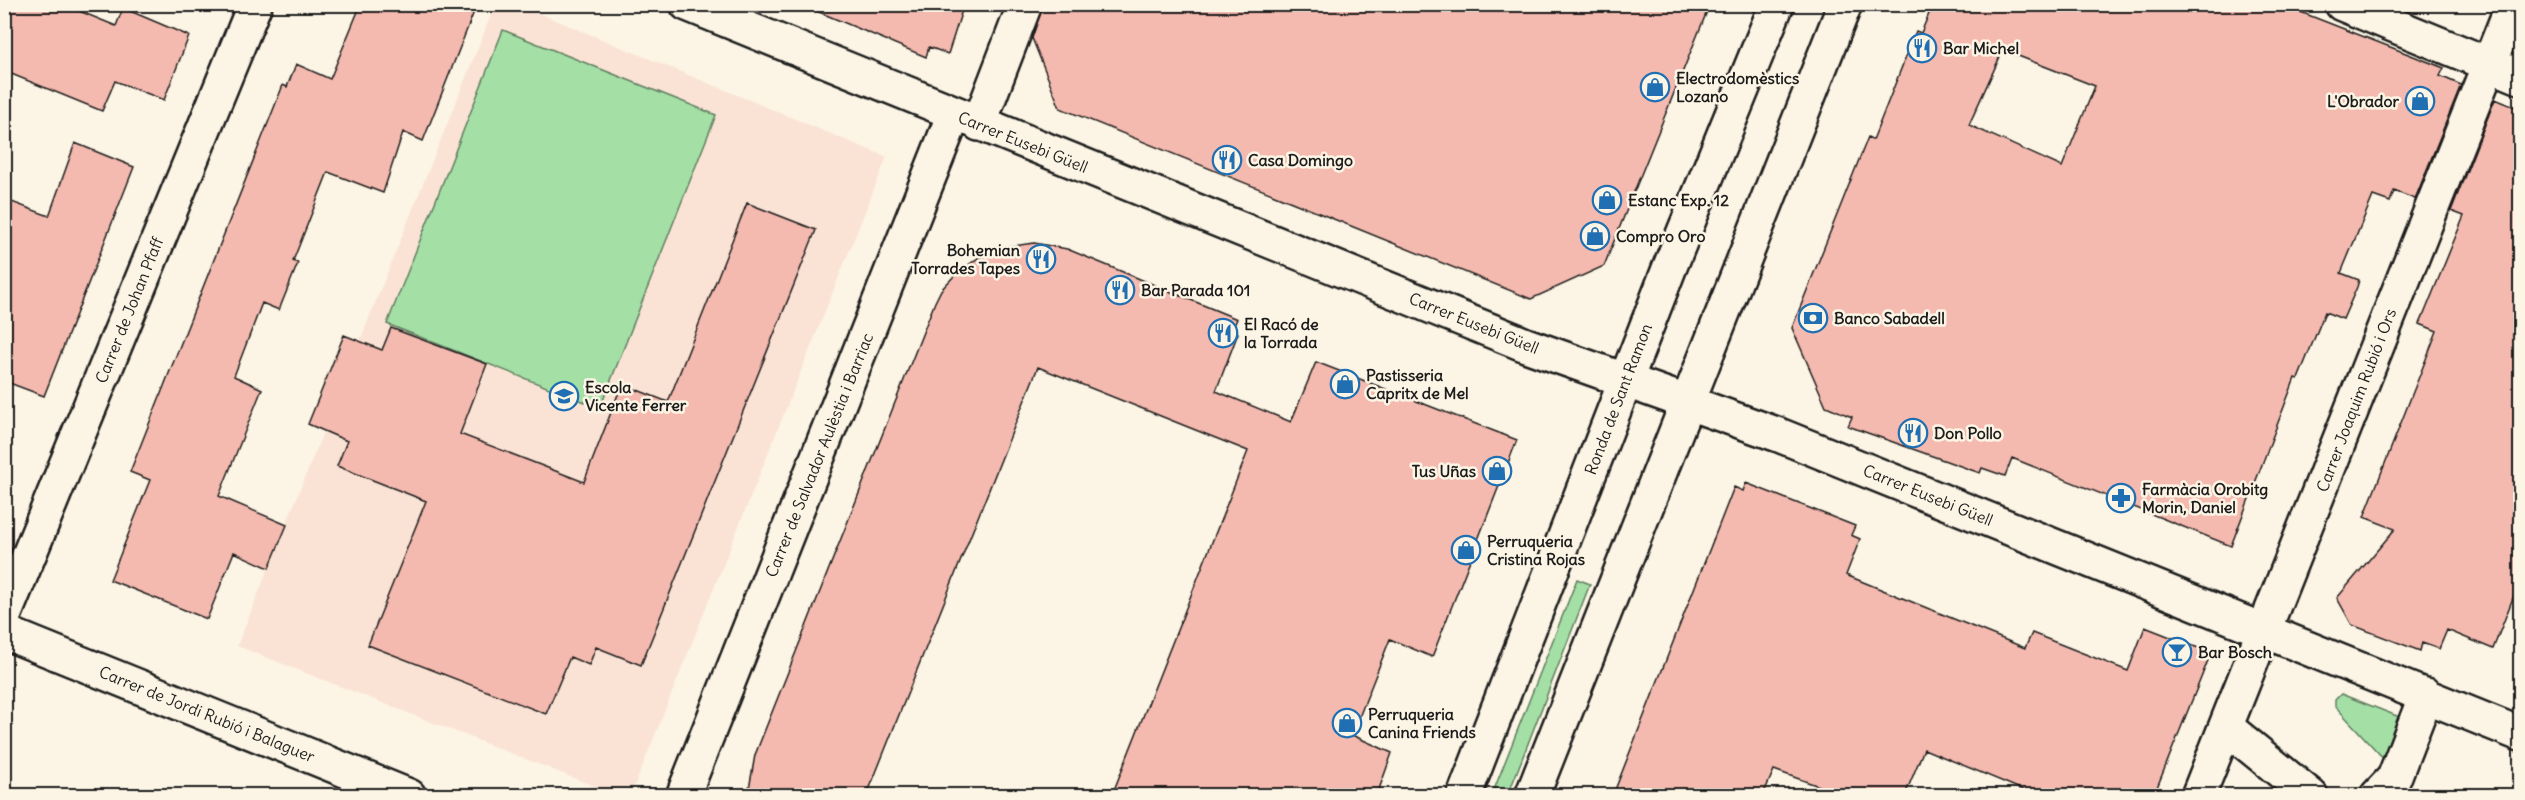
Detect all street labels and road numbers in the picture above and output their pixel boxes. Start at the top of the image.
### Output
street label: Carrer Eusebi Güell [955,107,1091,177]
street label: Carrer de Johan Pfaff [91,233,168,386]
street label: Carrer Eusebi Güell [1406,288,1542,358]
street label: Carrer Joaquim Rubió i Ors [2312,305,2400,495]
street label: Ronda de Sant Ramon [1580,321,1656,477]
street label: Carrer de Salvador Aulèstia i Barriac [761,330,877,580]
street label: Carrer Eusebi Güell [1860,460,1996,530]
street label: Carrer de Jordi Rubió i Balaguer [96,662,318,767]

